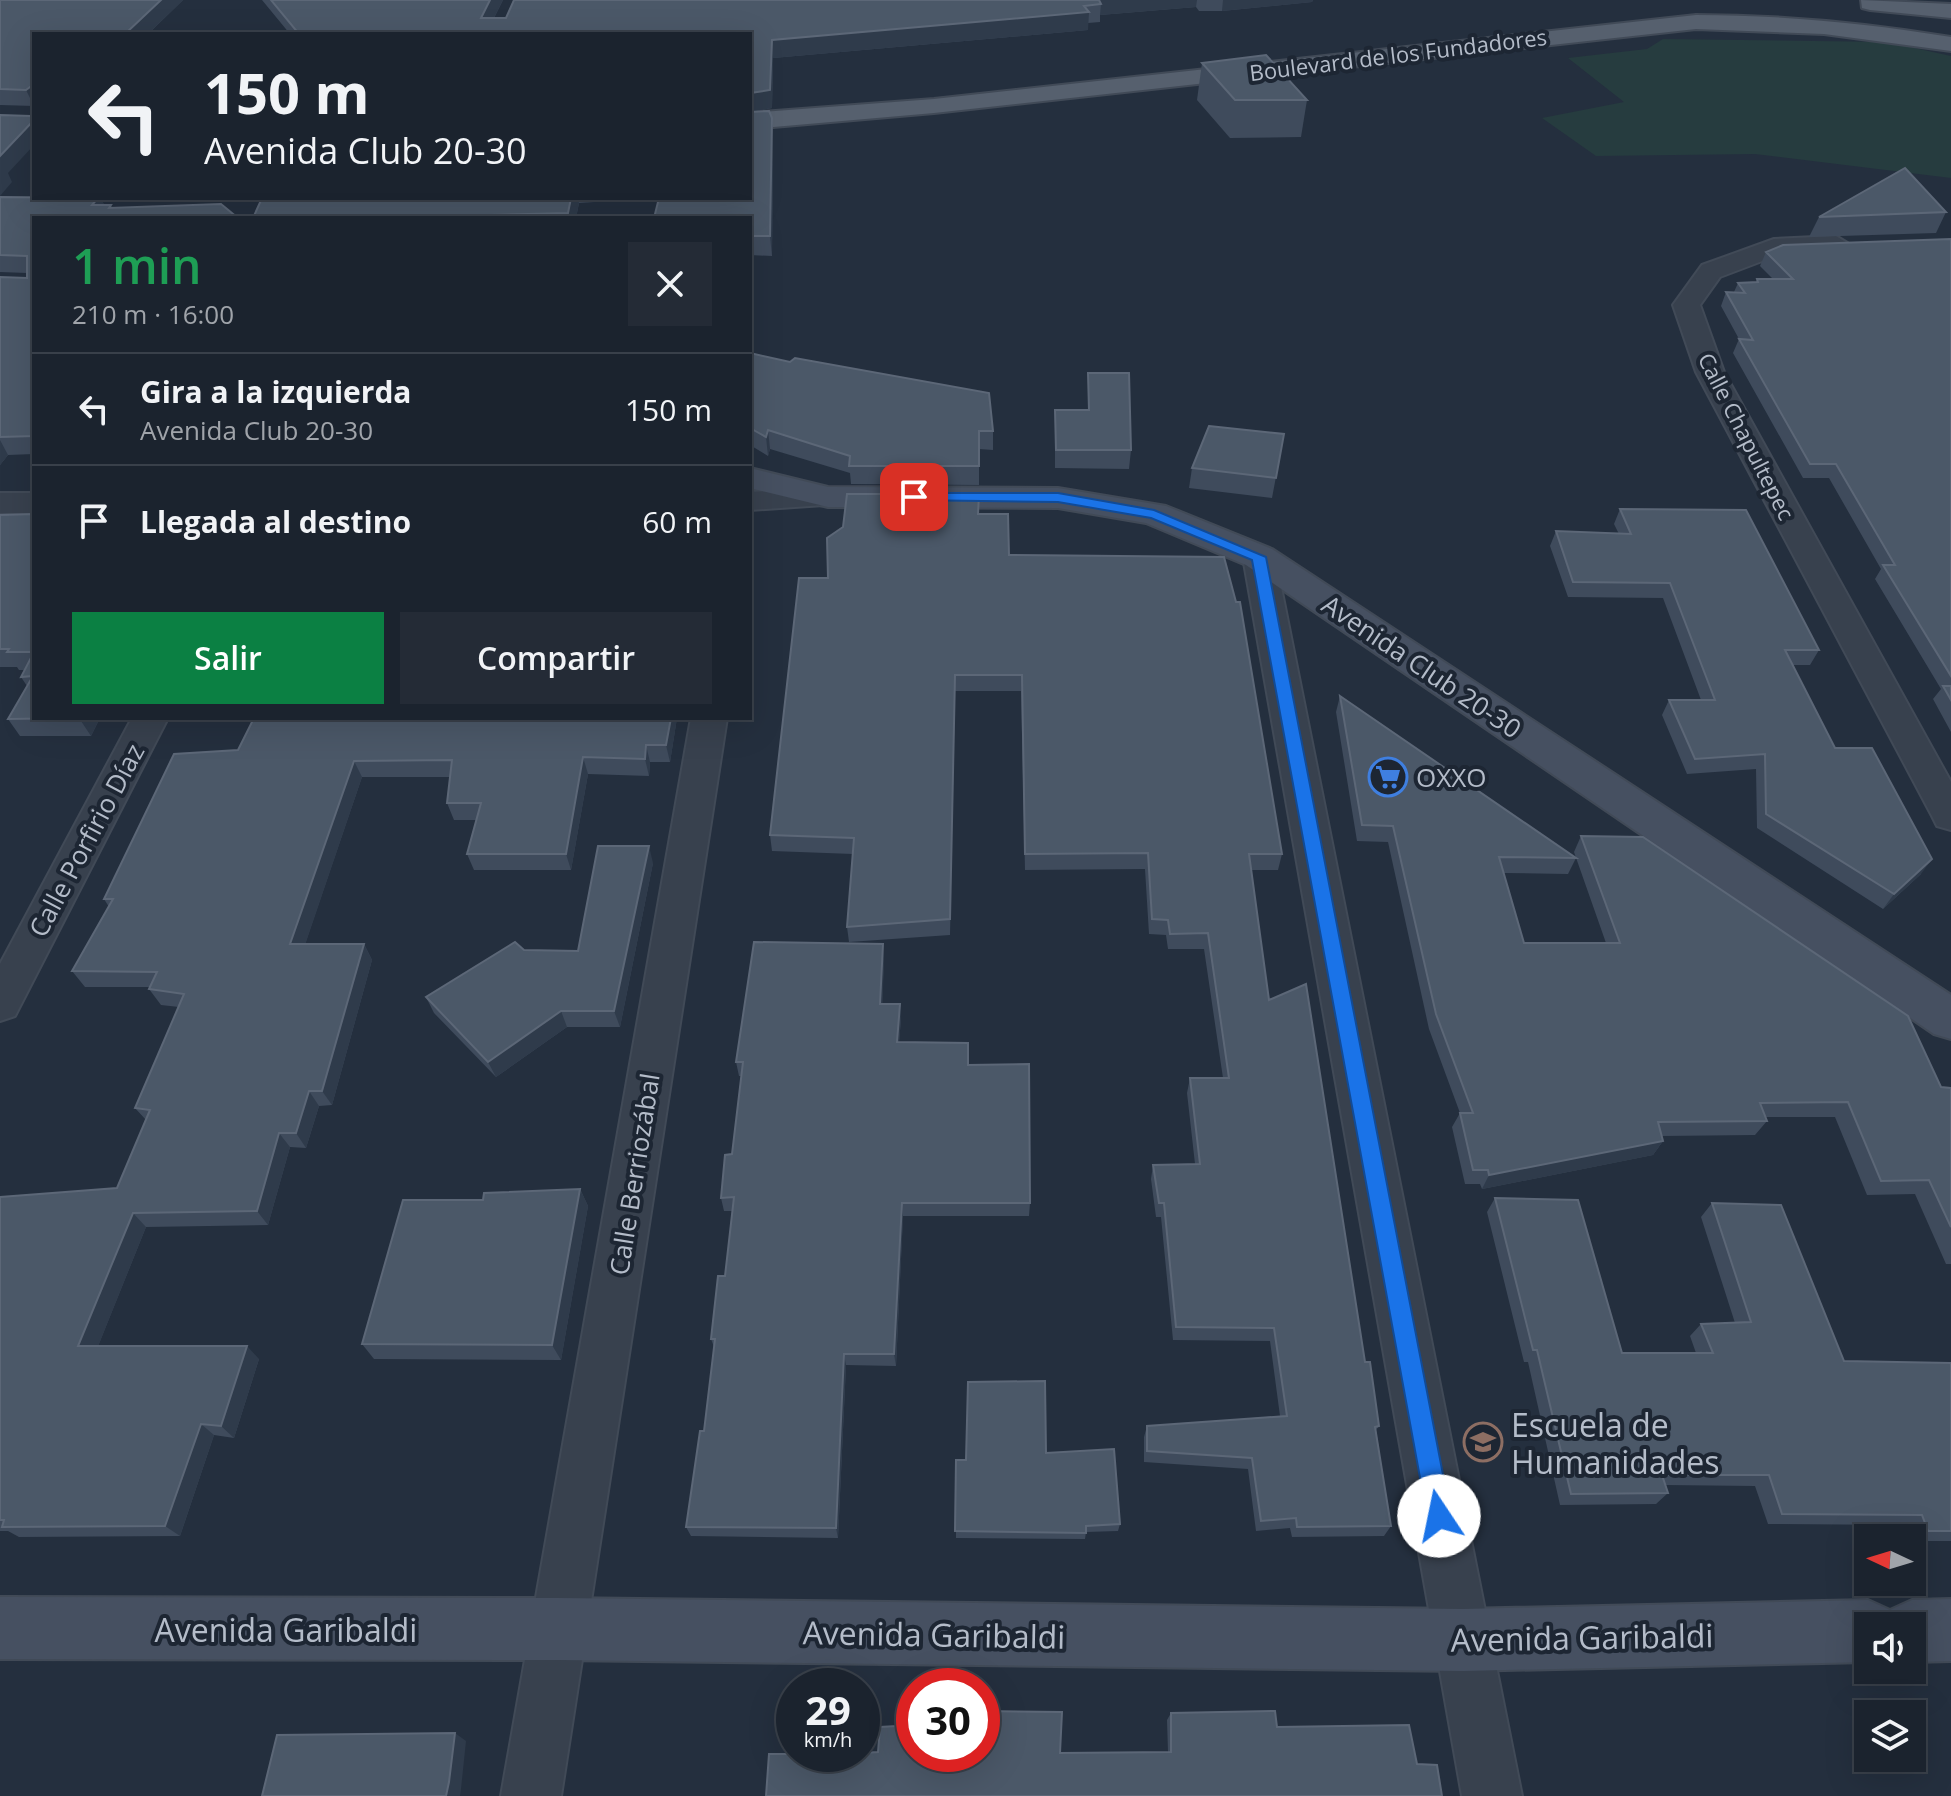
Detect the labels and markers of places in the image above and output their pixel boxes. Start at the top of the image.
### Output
pin [880,463,948,531]
supermarket icon: OXXO [1367,756,1409,798]
place label: OXXO [1416,759,1486,795]
place label: Escuela de Humanidades [1511,1403,1719,1483]
school or university icon: Escuela de Humanidades [1462,1421,1504,1463]

